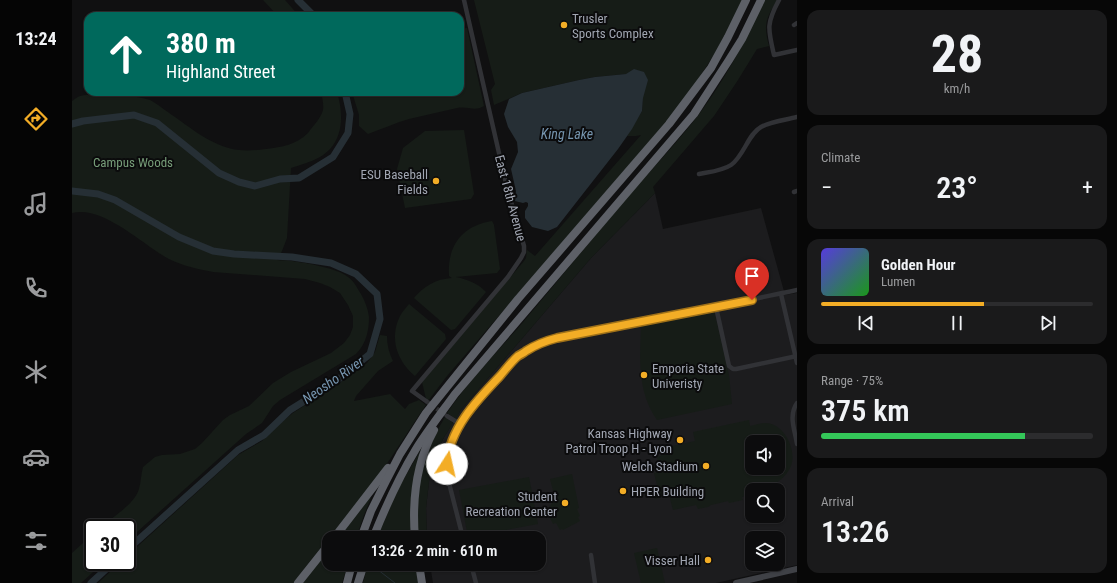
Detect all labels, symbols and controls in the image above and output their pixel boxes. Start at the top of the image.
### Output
place label: Trusler Sports Complex [572,11,654,41]
marker: Trusler Sports Complex [559,20,569,30]
text: 28 [931,24,983,85]
text: 380 m [166,27,236,60]
text: 13:24 [15,28,57,49]
icon: ahead [100,28,152,80]
text: Highland Street [166,61,276,82]
text: km/h [944,81,970,96]
icon: directions [22,105,50,133]
water label: King Lake [541,126,593,142]
text: Climate [821,150,860,165]
street label: East 18th Avenue [492,153,529,243]
park label: Campus Woods [93,155,173,170]
place label: ESU Baseball Fields [361,167,428,197]
text: 23° [936,170,978,205]
text: − [821,175,832,200]
text: + [1082,175,1093,200]
marker: ESU Baseball Fields [431,176,441,186]
icon: music [22,190,50,218]
text: Golden Hour [881,256,956,274]
pin [735,259,769,300]
icon: arrive [741,265,763,287]
icon: phone [22,274,50,302]
text: Lumen [881,274,915,289]
icon: previous [855,312,877,334]
icon: pause [946,312,968,334]
icon: next [1037,312,1059,334]
water label: Neosho River [299,353,367,407]
icon: climate [22,358,50,386]
place label: Emporia State Univeristy [652,361,724,391]
marker: Emporia State Univeristy [639,370,649,380]
text: Range · 75% [821,373,883,388]
text: 375 km [821,393,910,428]
place label: Kansas Highway Patrol Troop H - Lyon [565,426,673,456]
marker: Kansas Highway Patrol Troop H - Lyon [675,435,685,445]
map controls [745,435,785,571]
button: sound [745,435,785,475]
icon: car [22,443,50,471]
position arrow [426,443,468,485]
place label: Welch Stadium [622,459,698,474]
marker: Welch Stadium [701,461,711,471]
button: search [745,483,785,523]
place label: HPER Building [631,484,704,499]
marker: HPER Building [618,486,628,496]
place label: Student Recreation Center [466,489,557,519]
text: Arrival [821,494,854,509]
marker: Student Recreation Center [560,498,570,508]
text: 13:26 [821,514,889,549]
speed limit sign: 30 [84,519,136,571]
icon: filters [22,527,50,555]
button: layers [745,531,785,571]
text: 13:26 · 2 min · 610 m [371,542,497,560]
place label: Visser Hall [645,553,700,568]
marker: Visser Hall [703,555,713,565]

